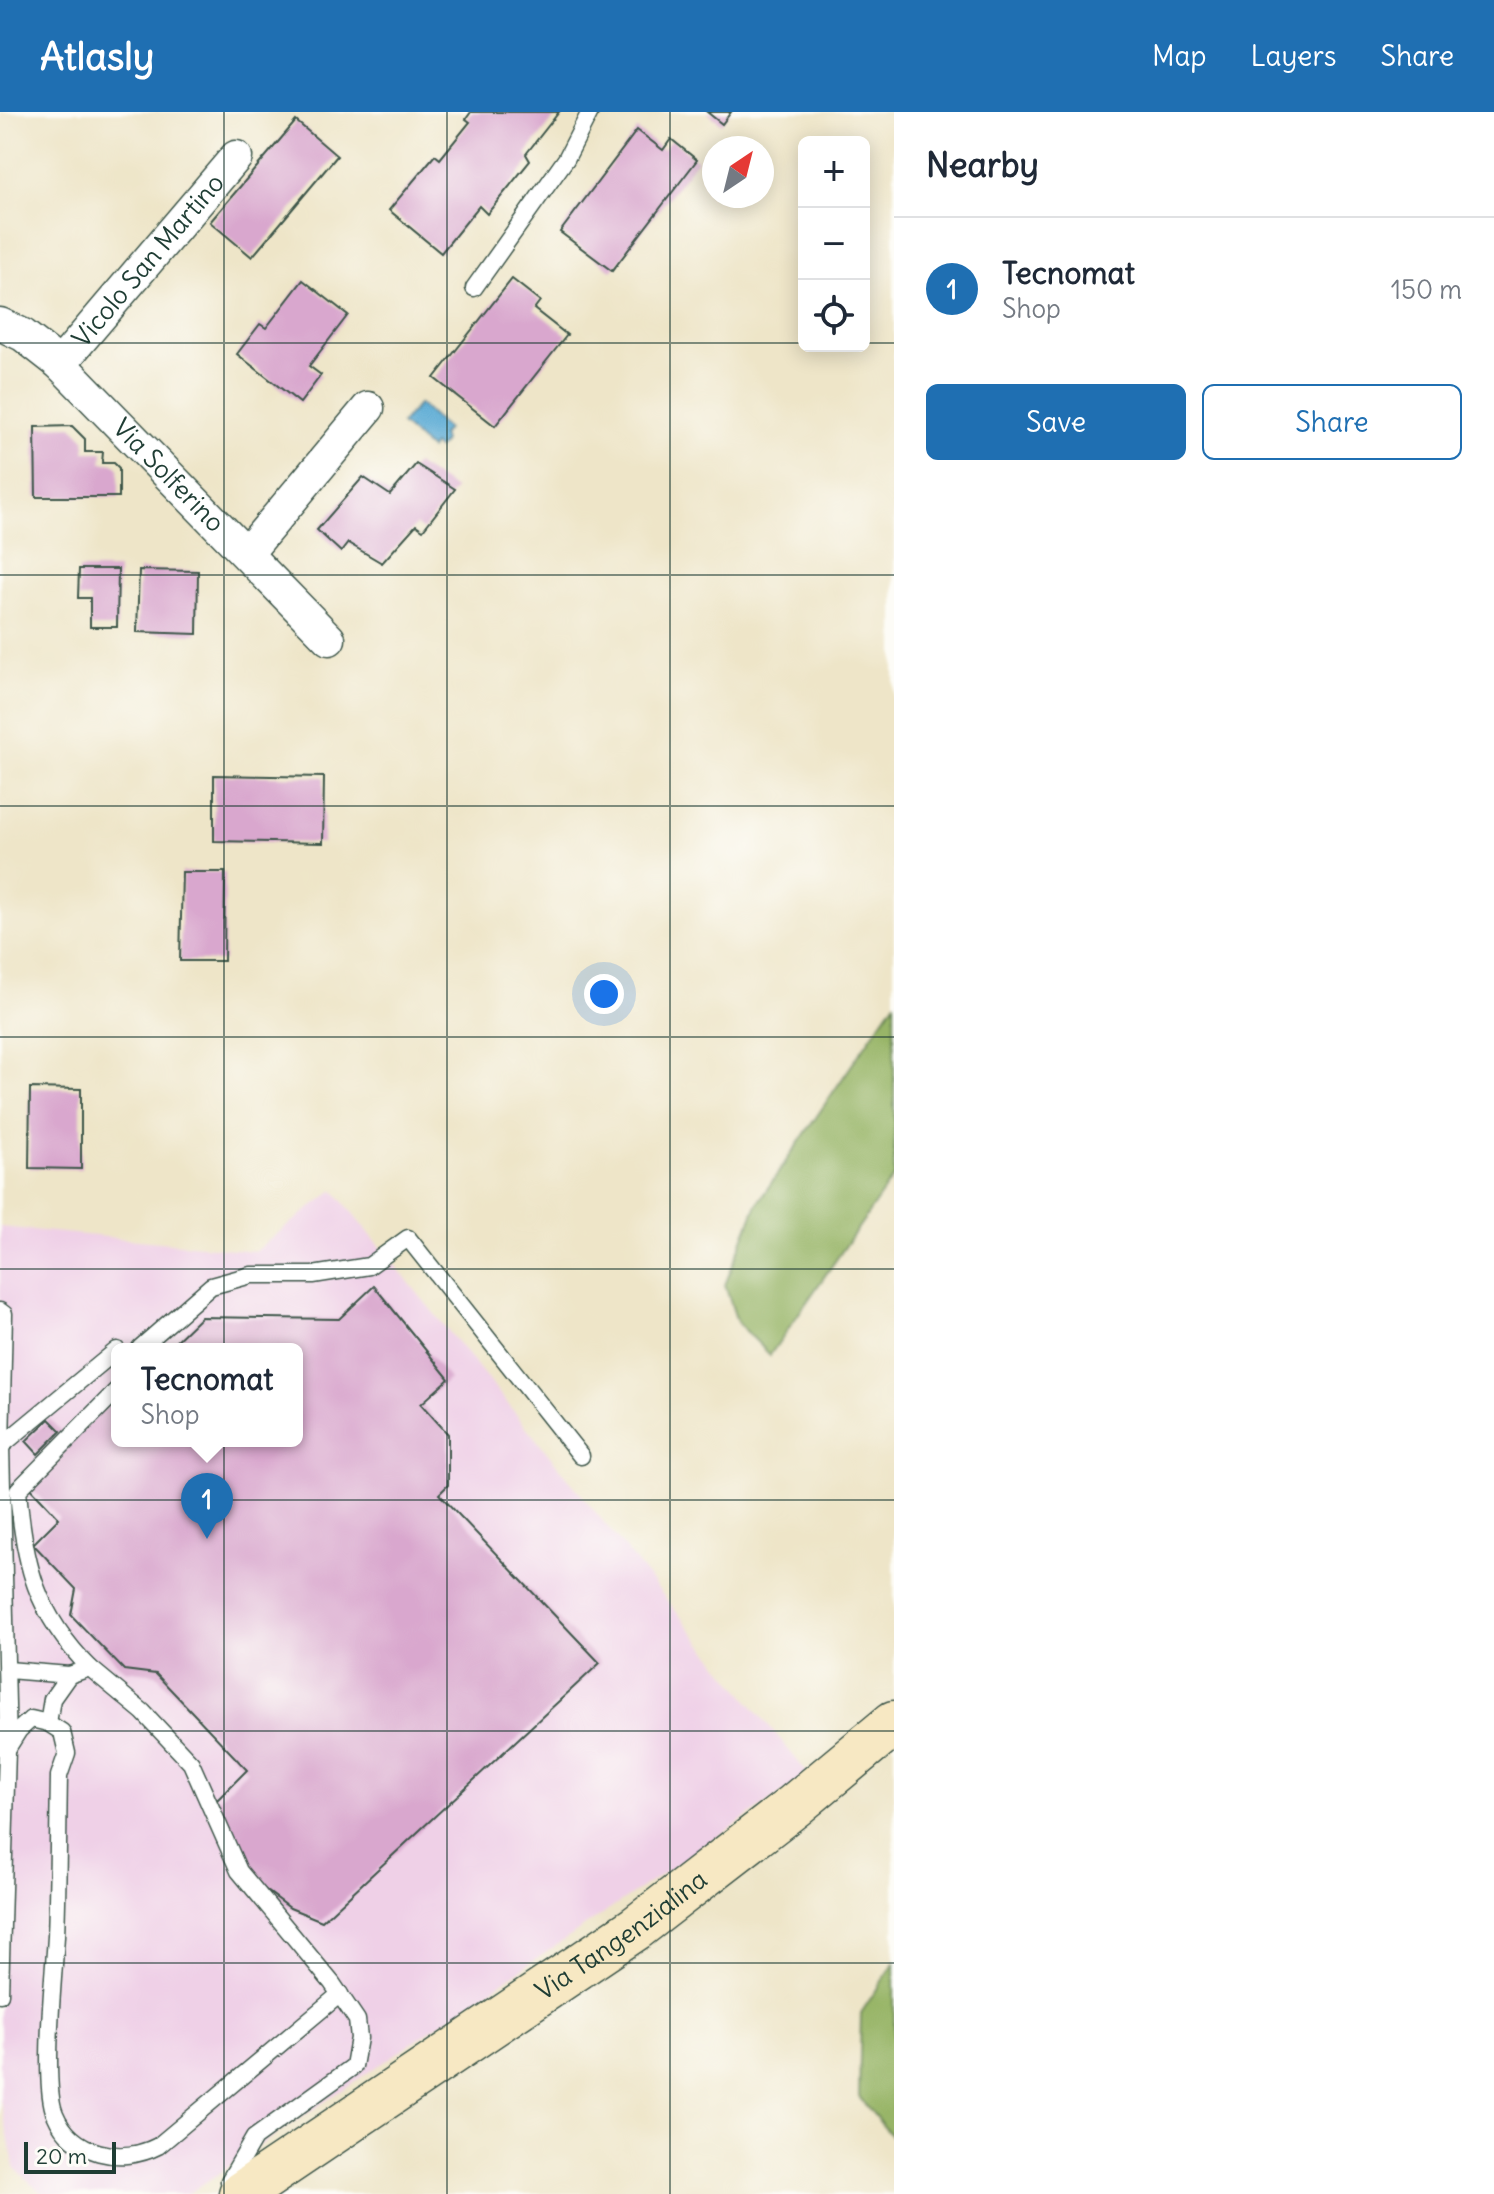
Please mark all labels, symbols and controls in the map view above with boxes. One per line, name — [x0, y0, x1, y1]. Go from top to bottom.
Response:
text: Atlasly — [40, 33, 154, 80]
text: Map — [1152, 38, 1207, 74]
text: Layers — [1251, 38, 1337, 74]
text: Share — [1381, 38, 1454, 74]
north arrow — [702, 136, 774, 208]
map controls — [798, 136, 870, 352]
button: + — [798, 136, 870, 208]
text: Nearby — [926, 143, 1039, 186]
street label: Vicolo San Martino — [65, 166, 231, 354]
button: − — [798, 208, 870, 280]
text: Tecnomat — [1002, 254, 1135, 292]
text: 1 — [947, 273, 957, 306]
text: 150 m — [1391, 273, 1462, 306]
button: locate — [798, 280, 870, 352]
text: Shop — [1002, 292, 1061, 325]
button: Save — [926, 384, 1186, 460]
button: Share — [1202, 384, 1462, 460]
street label: Via Solferino — [106, 411, 232, 539]
your location — [584, 974, 624, 1014]
popup — [111, 1343, 303, 1447]
text: Tecnomat — [141, 1360, 273, 1398]
text: Shop — [141, 1398, 199, 1431]
pin: 1 — [181, 1473, 233, 1539]
street label: Via Tangenzialina — [529, 1862, 713, 2007]
scale bar — [24, 2138, 116, 2174]
text: 20 m — [36, 2142, 87, 2170]

